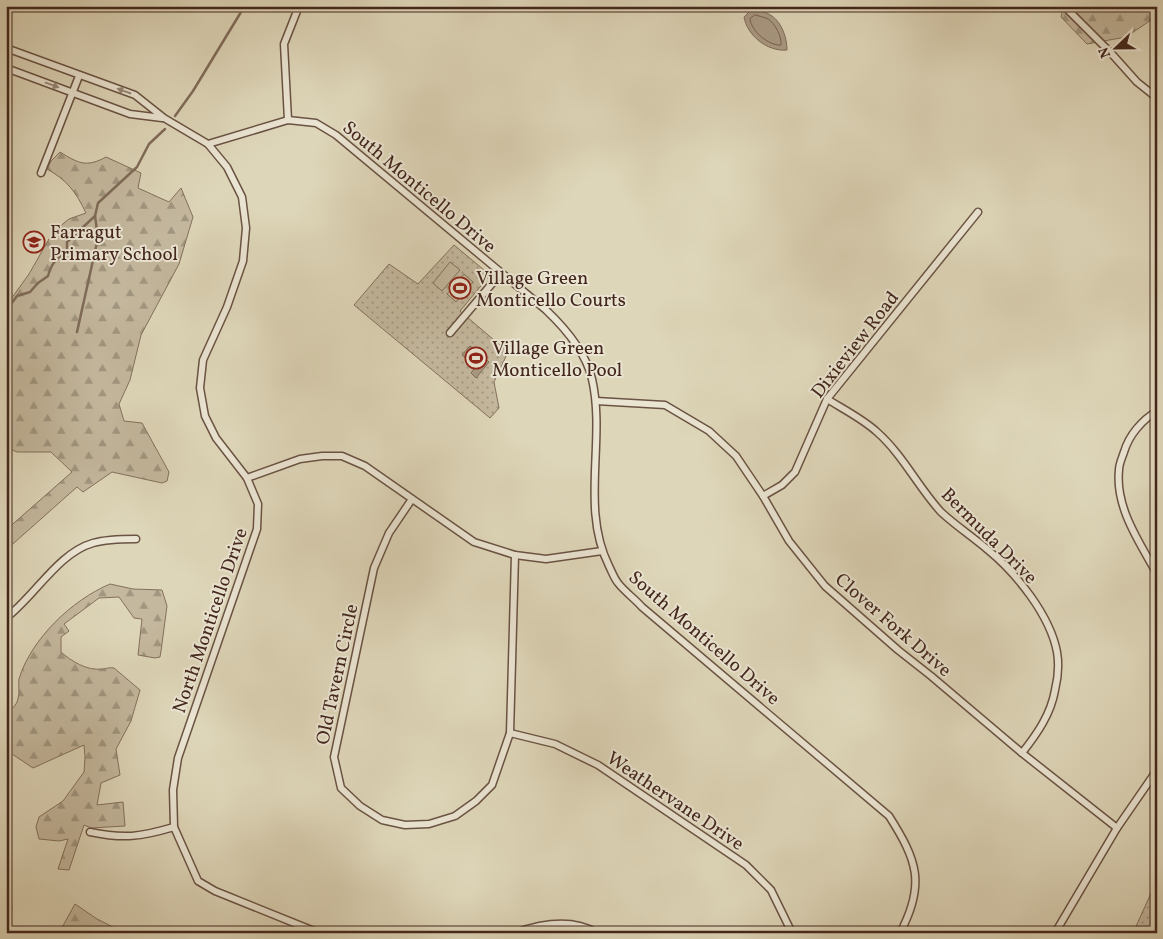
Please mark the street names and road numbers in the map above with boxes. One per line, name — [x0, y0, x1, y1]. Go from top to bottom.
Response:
street label: South Monticello Drive — [336, 115, 501, 260]
street label: Dixieview Road — [805, 286, 906, 404]
street label: Bermuda Drive — [935, 482, 1043, 590]
street label: North Monticello Drive — [167, 525, 255, 717]
street label: South Monticello Drive — [622, 565, 785, 712]
street label: Clover Fork Drive — [829, 567, 957, 684]
street label: Old Tavern Circle — [310, 602, 366, 747]
street label: Weathervane Drive — [601, 746, 749, 857]

